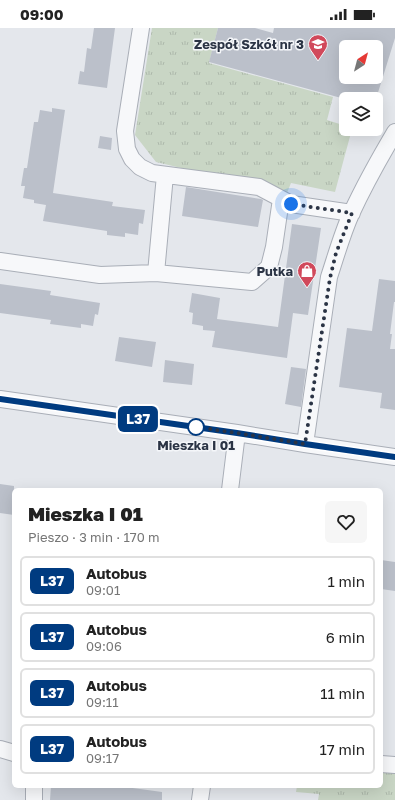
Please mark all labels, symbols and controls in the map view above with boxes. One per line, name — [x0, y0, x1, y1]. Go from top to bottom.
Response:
text: 09:00 — [20, 5, 64, 23]
school or university icon: Zespół Szkół nr 3 — [307, 33, 329, 61]
place label: Zespół Szkół nr 3 — [194, 36, 304, 52]
north arrow — [339, 40, 383, 84]
map controls — [339, 40, 383, 136]
button: layers — [339, 92, 383, 136]
your location — [281, 194, 301, 214]
shop icon: Putka — [296, 260, 318, 288]
place label: Putka — [256, 263, 293, 279]
line badge: L37 — [115, 406, 161, 432]
text: L37 — [126, 410, 150, 427]
marker: Mieszka I 01 — [187, 418, 205, 436]
place label: Mieszka I 01 — [157, 437, 235, 453]
button: heart — [325, 501, 367, 543]
text: Mieszka I 01 — [28, 502, 143, 525]
text: Pieszo · 3 min · 170 m — [28, 529, 160, 545]
text: Autobus — [86, 564, 147, 582]
text: L37 — [40, 572, 64, 589]
text: 1 min — [327, 572, 365, 590]
text: 09:01 — [86, 582, 120, 598]
text: Autobus — [86, 620, 147, 638]
text: L37 — [40, 628, 64, 645]
text: 6 min — [326, 628, 365, 646]
text: 09:06 — [86, 638, 122, 654]
text: Autobus — [86, 676, 147, 694]
text: L37 — [40, 684, 64, 701]
text: 11 min — [320, 684, 365, 702]
text: 09:11 — [86, 694, 118, 710]
text: Autobus — [86, 732, 147, 750]
text: L37 — [40, 740, 64, 757]
text: 17 min — [320, 740, 365, 758]
text: 09:17 — [86, 750, 119, 766]

